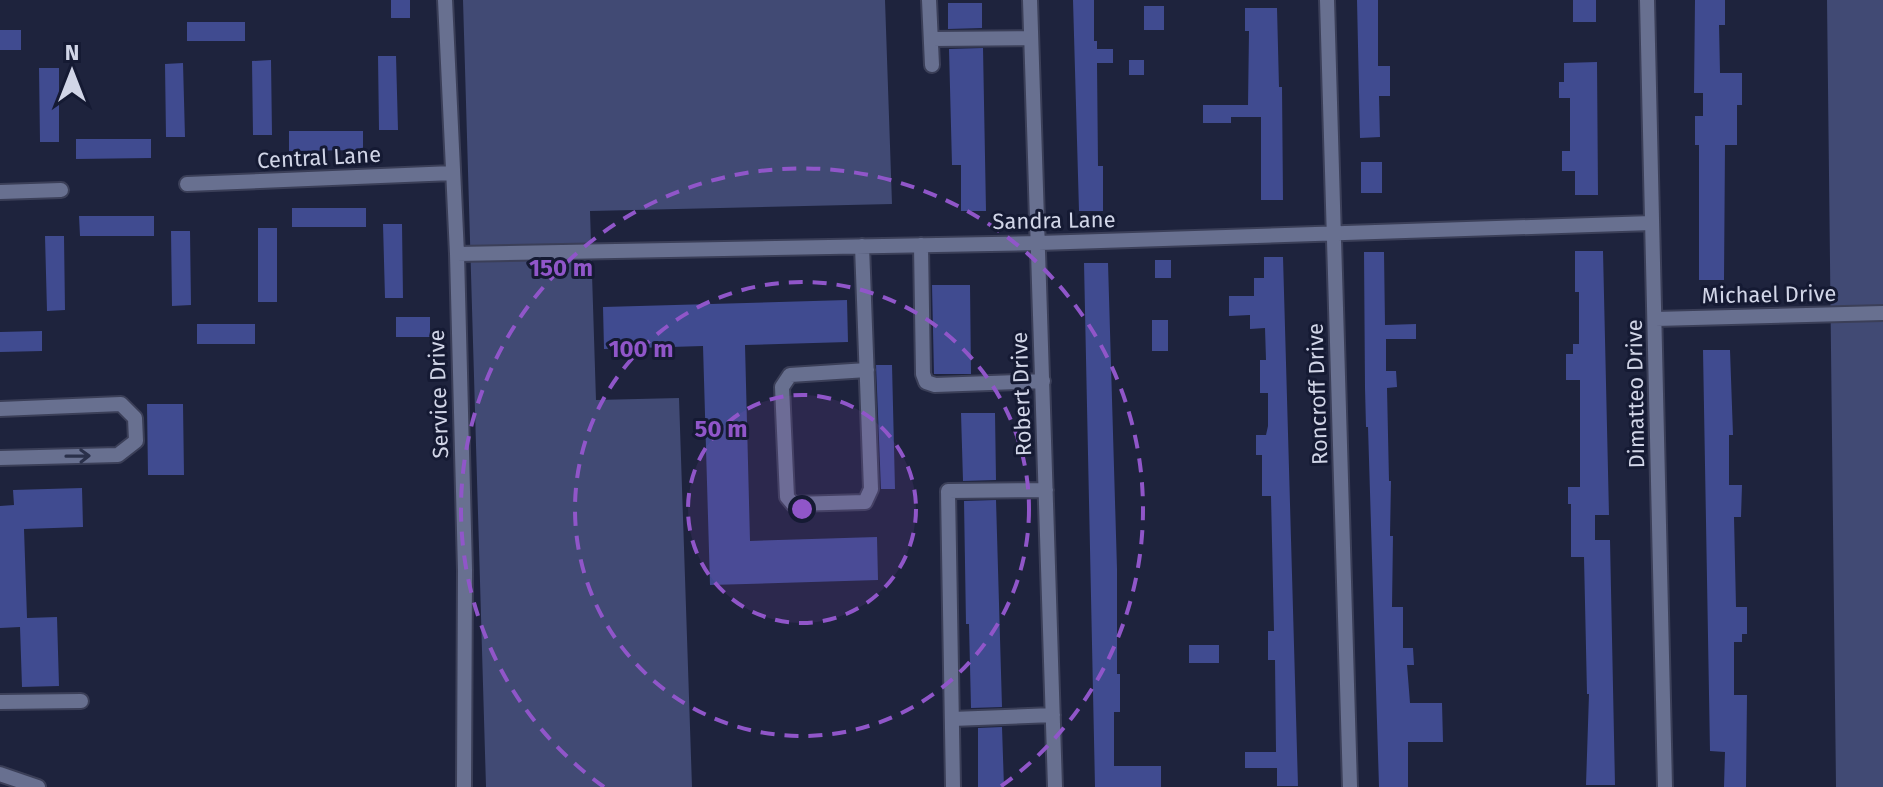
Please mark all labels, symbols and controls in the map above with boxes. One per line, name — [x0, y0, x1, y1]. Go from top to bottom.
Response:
north arrow — [32, 32, 112, 112]
text: N — [65, 39, 79, 66]
street label: Central Lane — [256, 141, 382, 174]
street label: Sandra Lane — [992, 206, 1116, 235]
text: 150 m — [529, 254, 593, 282]
street label: Michael Drive — [1702, 280, 1837, 309]
street label: Dimatteo Drive — [1621, 319, 1650, 469]
street label: Roncroff Drive — [1302, 323, 1333, 465]
street label: Service Drive — [423, 329, 454, 459]
street label: Robert Drive — [1006, 331, 1037, 457]
text: 100 m — [608, 335, 674, 363]
text: 50 m — [695, 415, 747, 443]
one-way arrow — [64, 448, 91, 463]
centre of rings — [788, 495, 816, 523]

